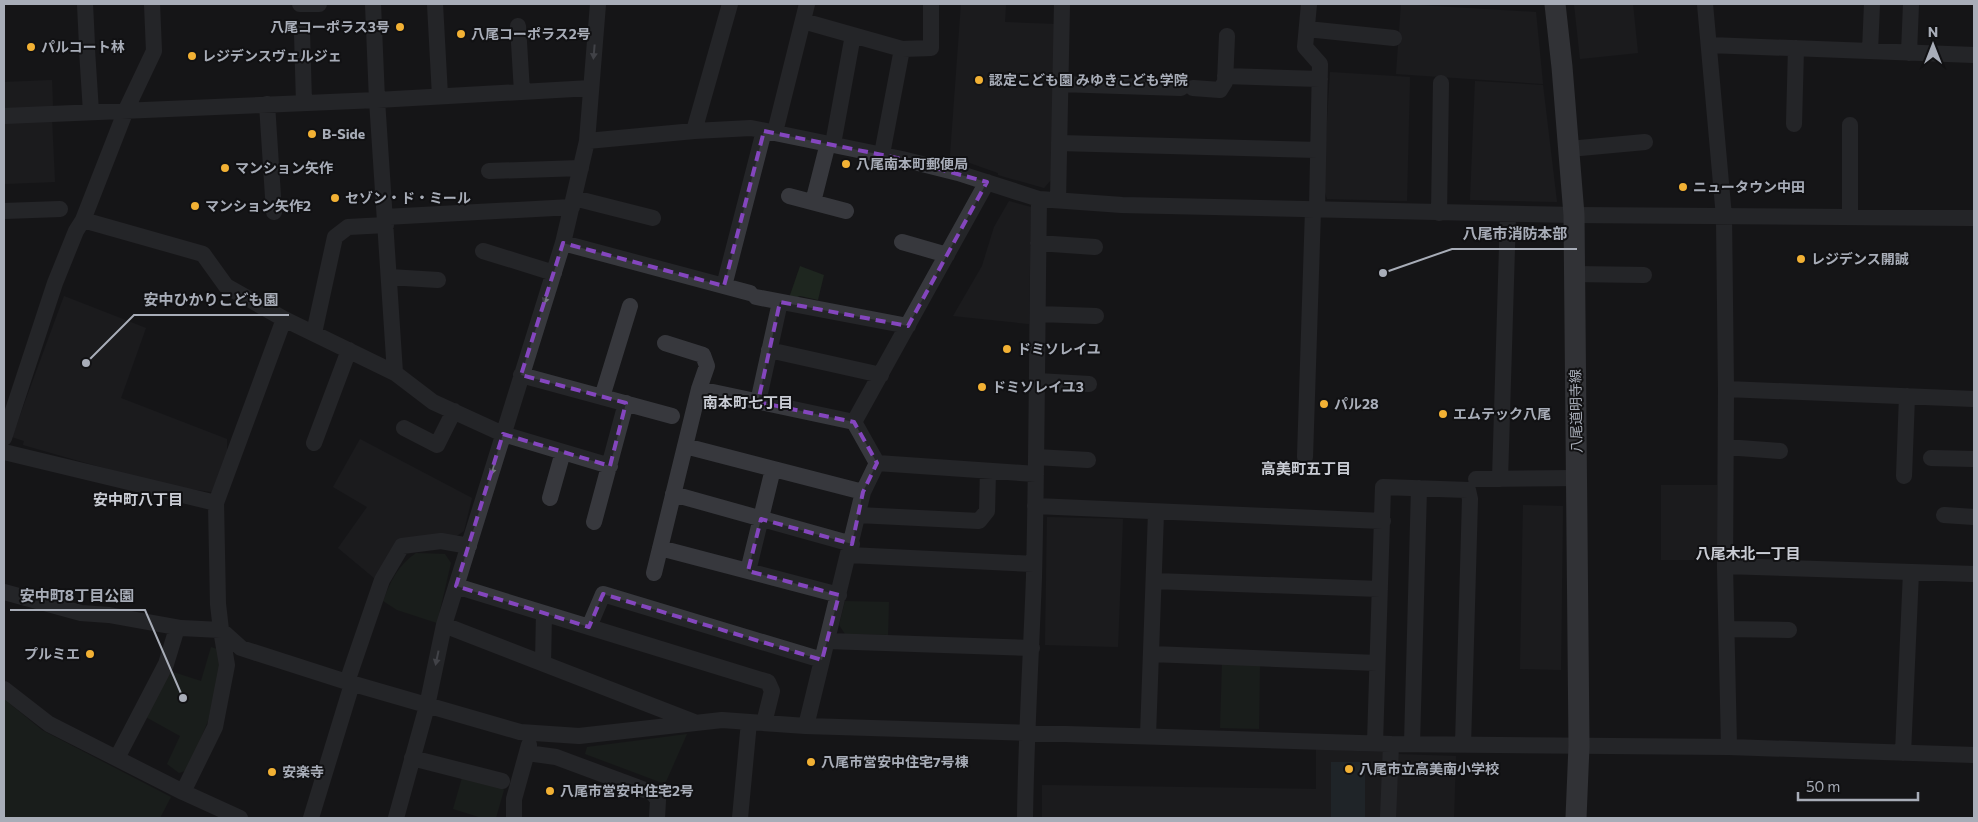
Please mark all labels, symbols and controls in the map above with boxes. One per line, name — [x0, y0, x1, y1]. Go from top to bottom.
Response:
place label: 八尾コーポラス3号 — [270, 18, 390, 35]
north arrow — [1908, 20, 1958, 70]
marker: 八尾コーポラス3号 — [394, 21, 406, 33]
text: N — [1928, 23, 1938, 40]
place label: 八尾コーポラス2号 — [471, 25, 591, 42]
marker: 八尾コーポラス2号 — [455, 28, 467, 40]
place label: パルコート林 — [41, 38, 125, 55]
marker: パルコート林 — [25, 41, 37, 53]
one-way arrow — [590, 45, 598, 61]
place label: レジデンスヴェルジェ — [202, 47, 342, 64]
marker: レジデンスヴェルジェ — [186, 50, 198, 62]
place label: 認定こども園 みゆきこども学院 — [989, 71, 1188, 88]
marker: 認定こども園 みゆきこども学院 — [973, 74, 985, 86]
place label: B-Side — [322, 125, 365, 142]
marker: B-Side — [306, 128, 318, 140]
place label: 八尾南本町郵便局 — [856, 155, 968, 172]
marker: 八尾南本町郵便局 — [840, 158, 852, 170]
place label: マンション矢作 — [235, 159, 333, 176]
marker: マンション矢作 — [219, 162, 231, 174]
place label: ニュータウン中田 — [1693, 178, 1805, 195]
marker: ニュータウン中田 — [1677, 181, 1689, 193]
place label: セゾン・ド・ミール — [345, 189, 471, 206]
marker: セゾン・ド・ミール — [329, 192, 341, 204]
place label: マンション矢作2 — [205, 197, 311, 214]
marker: マンション矢作2 — [189, 200, 201, 212]
callout: 八尾市消防本部 — [1452, 219, 1577, 249]
text: 八尾市消防本部 — [1462, 224, 1568, 242]
place label: レジデンス開誠 — [1811, 250, 1909, 267]
marker: レジデンス開誠 — [1795, 253, 1807, 265]
callout: 安中ひかりこども園 — [134, 285, 289, 315]
one-way arrow — [542, 289, 549, 304]
text: 安中ひかりこども園 — [143, 290, 279, 308]
place label: ドミソレイユ — [1017, 340, 1101, 357]
marker: ドミソレイユ — [1001, 343, 1013, 355]
street label: 八尾道明寺線 — [1566, 369, 1585, 453]
place label: ドミソレイユ3 — [992, 378, 1084, 395]
marker: ドミソレイユ3 — [976, 381, 988, 393]
district label: 南本町七丁目 — [703, 393, 793, 411]
place label: パル28 — [1334, 395, 1379, 412]
marker: パル28 — [1318, 398, 1330, 410]
place label: エムテック八尾 — [1453, 405, 1551, 422]
marker: エムテック八尾 — [1437, 408, 1449, 420]
district label: 高美町五丁目 — [1261, 459, 1351, 477]
one-way arrow — [488, 461, 496, 476]
district label: 安中町八丁目 — [93, 490, 183, 508]
district label: 八尾木北一丁目 — [1695, 544, 1801, 562]
callout: 安中町8丁目公園 — [10, 580, 145, 610]
text: 安中町8丁目公園 — [20, 586, 134, 604]
place label: プルミエ — [24, 645, 80, 662]
marker: プルミエ — [84, 648, 96, 660]
one-way arrow — [433, 650, 441, 665]
place label: 八尾市営安中住宅7号棟 — [821, 753, 969, 770]
marker: 八尾市営安中住宅7号棟 — [805, 756, 817, 768]
place label: 八尾市立高美南小学校 — [1359, 760, 1499, 777]
place label: 安楽寺 — [282, 763, 324, 780]
marker: 八尾市立高美南小学校 — [1343, 763, 1355, 775]
marker: 安楽寺 — [266, 766, 278, 778]
scale bar — [1798, 770, 1918, 802]
text: 50 m — [1806, 777, 1840, 795]
place label: 八尾市営安中住宅2号 — [560, 782, 694, 799]
marker: 八尾市営安中住宅2号 — [544, 785, 556, 797]

